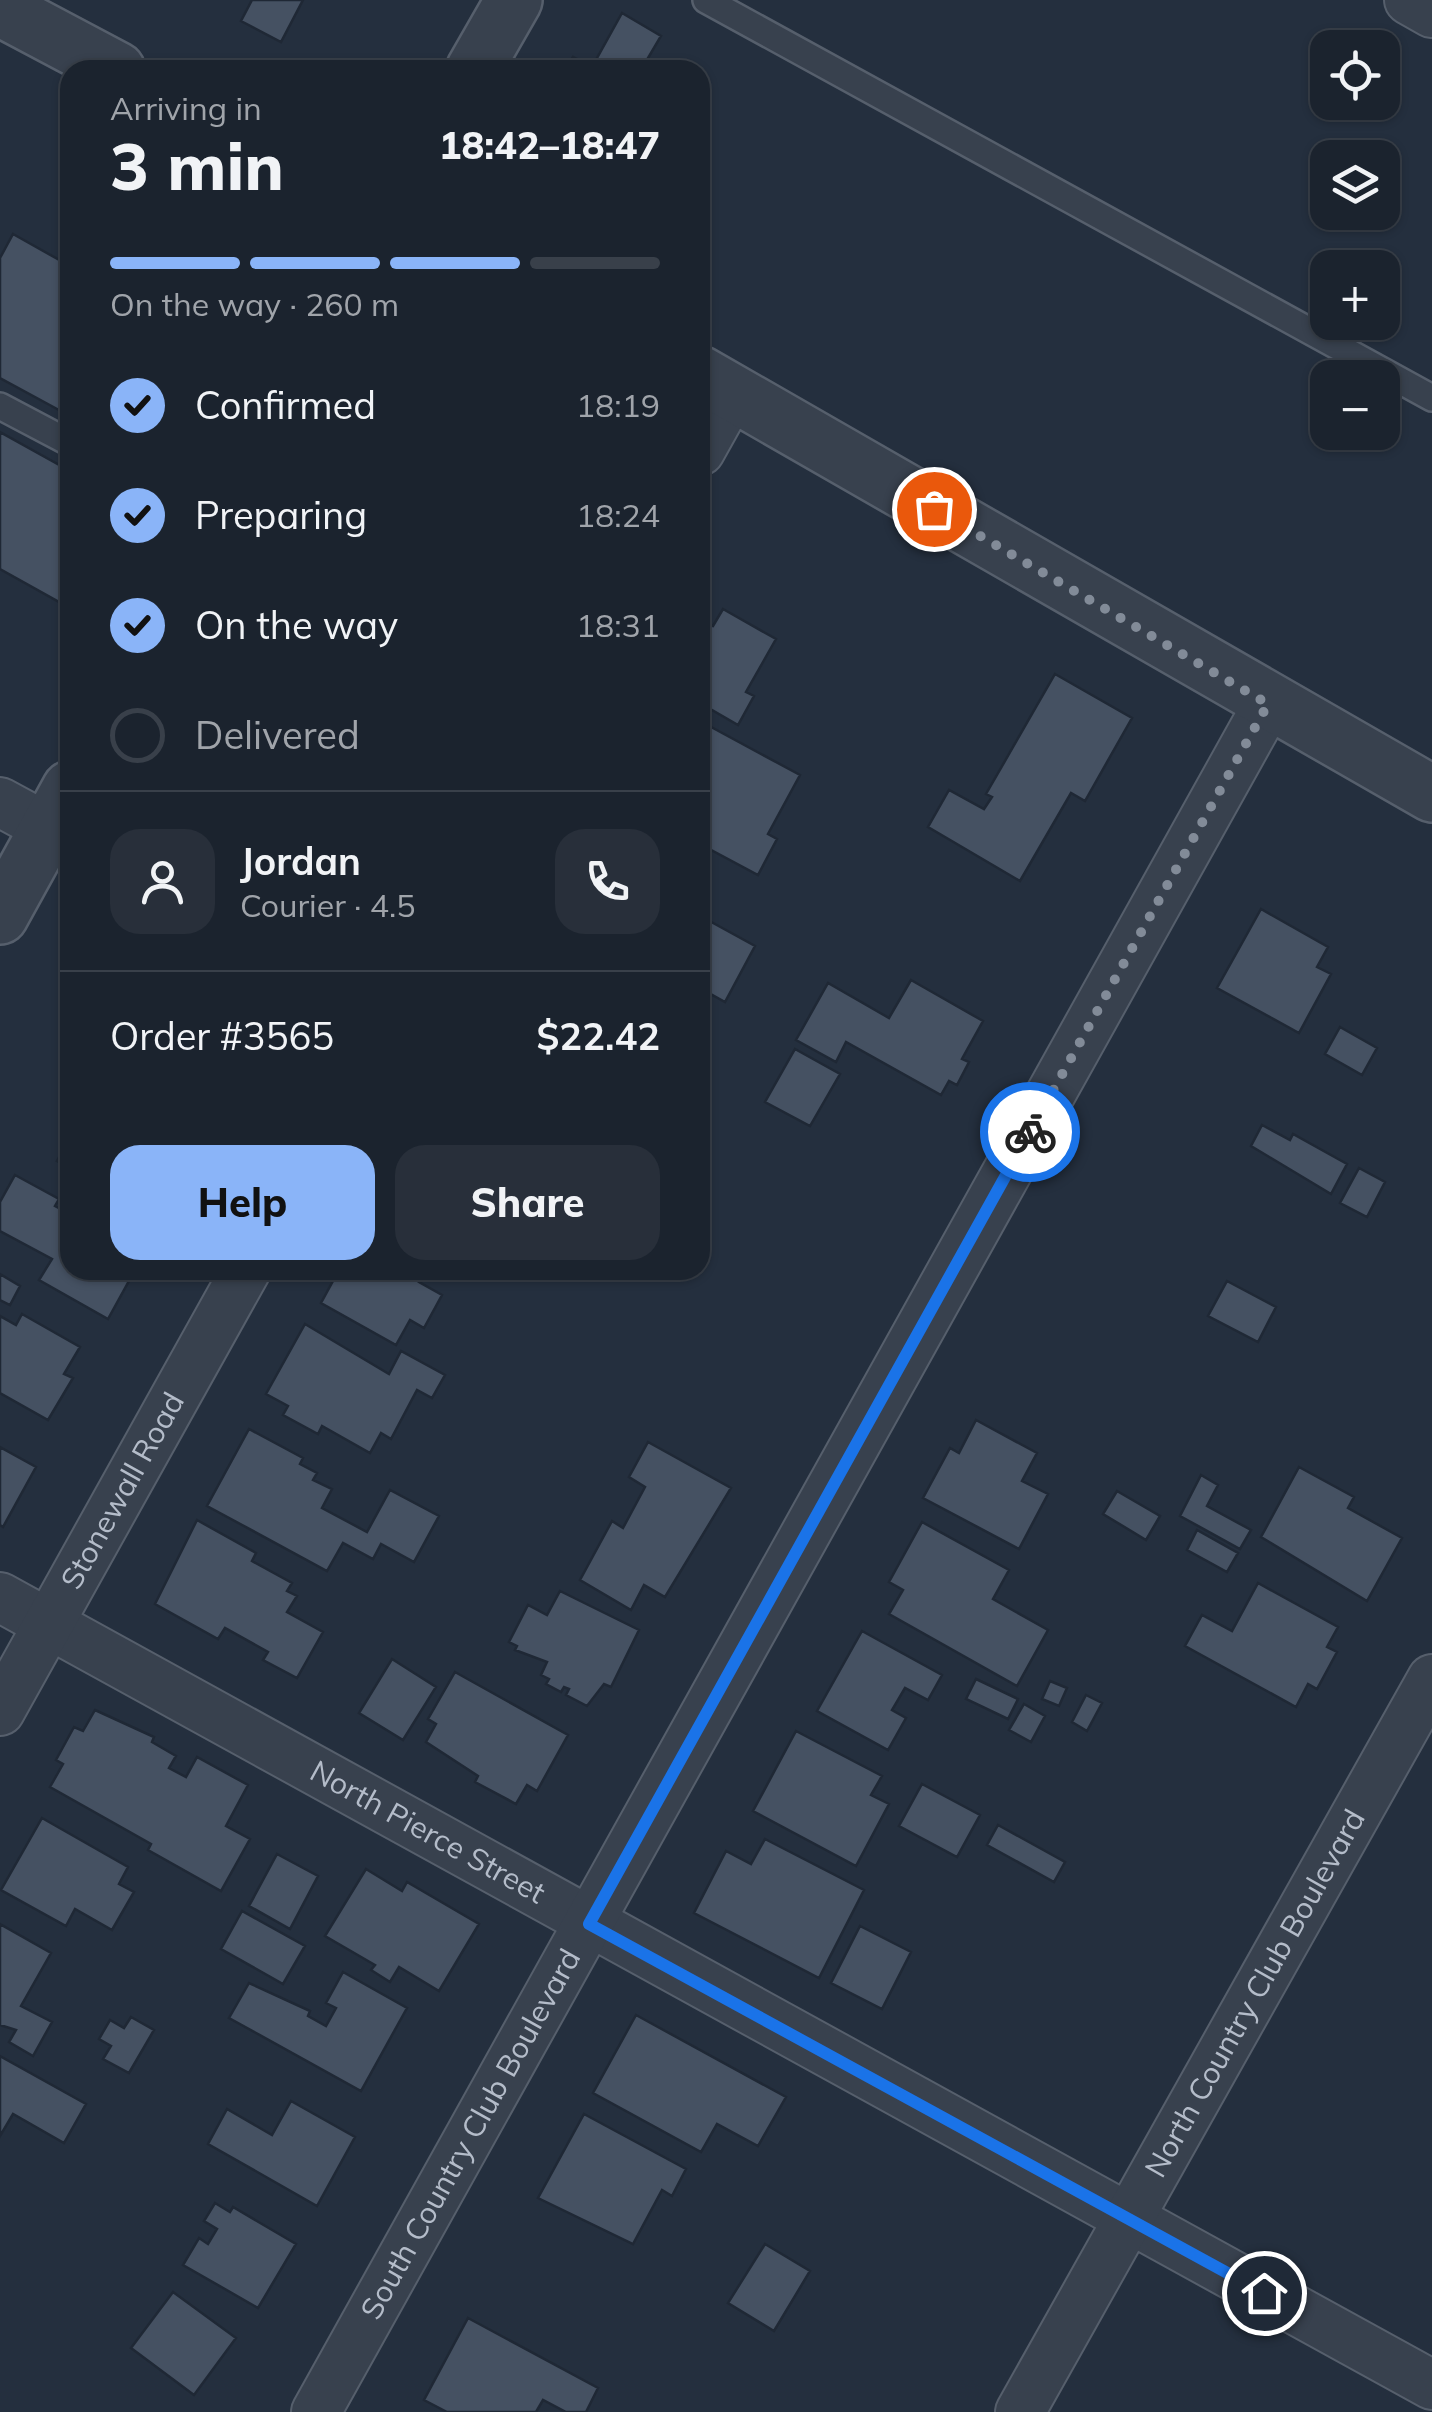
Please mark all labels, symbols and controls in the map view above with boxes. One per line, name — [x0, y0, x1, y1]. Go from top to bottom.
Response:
map controls — [1310, 30, 1400, 450]
button: locate — [1310, 30, 1400, 120]
text: Arriving in — [110, 88, 262, 128]
text: 18:42–18:47 — [439, 121, 660, 169]
text: 3 min — [110, 125, 284, 206]
button: layers — [1310, 140, 1400, 230]
button: + — [1310, 250, 1400, 340]
text: On the way · 260 m — [110, 284, 399, 324]
button: − — [1310, 360, 1400, 450]
icon: check — [110, 378, 165, 433]
text: Confirmed — [195, 381, 376, 429]
text: 18:19 — [576, 385, 660, 425]
pin — [892, 467, 977, 552]
icon: bag — [907, 482, 962, 537]
icon: check — [110, 488, 165, 543]
text: Preparing — [195, 491, 367, 539]
text: 18:24 — [576, 495, 660, 535]
icon: check — [110, 598, 165, 653]
text: On the way — [195, 601, 398, 649]
text: 18:31 — [576, 605, 660, 645]
text: Delivered — [195, 711, 360, 759]
button: person — [110, 829, 215, 934]
button: phone — [555, 829, 660, 934]
text: Jordan — [240, 837, 361, 885]
text: Courier · 4.5 — [240, 885, 416, 925]
text: Order #3565 — [110, 1012, 334, 1060]
text: $22.42 — [537, 1012, 660, 1060]
courier — [980, 1082, 1080, 1182]
icon: bike — [1003, 1105, 1058, 1160]
button: Help — [110, 1145, 375, 1260]
button: Share — [395, 1145, 660, 1260]
street label: Stonewall Road — [52, 1385, 192, 1595]
street label: North Pierce Street — [304, 1751, 552, 1911]
street label: North Country Club Boulevard — [1136, 1802, 1373, 2184]
street label: South Country Club Boulevard — [352, 1942, 588, 2326]
pin — [1222, 2251, 1307, 2336]
icon: home — [1237, 2266, 1292, 2321]

